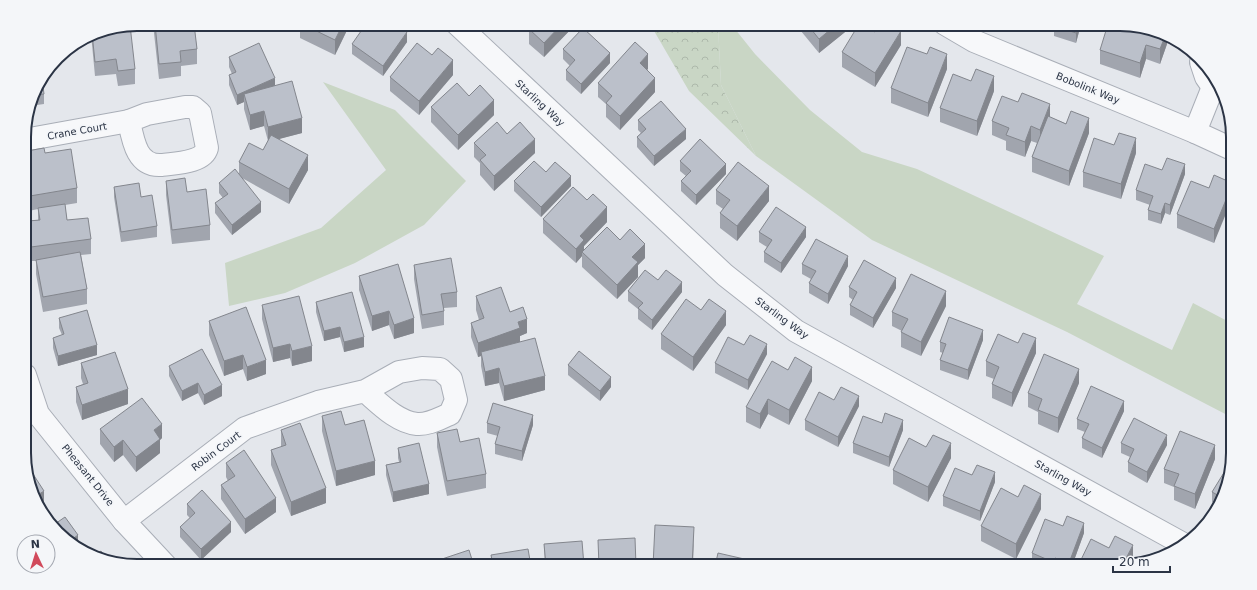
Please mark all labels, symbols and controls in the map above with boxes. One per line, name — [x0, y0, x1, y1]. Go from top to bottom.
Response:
street label: Bobolink Way — [1055, 70, 1121, 106]
street label: Starling Way — [513, 77, 567, 129]
street label: Crane Court — [46, 120, 108, 142]
street label: Starling Way — [753, 295, 811, 341]
street label: Robin Court — [189, 429, 243, 473]
street label: Pheasant Drive — [60, 442, 116, 508]
street label: Starling Way — [1033, 458, 1093, 498]
north arrow — [16, 534, 56, 574]
text: N — [30, 538, 40, 551]
scale bar — [1113, 548, 1170, 574]
text: 20 m — [1119, 555, 1150, 569]

